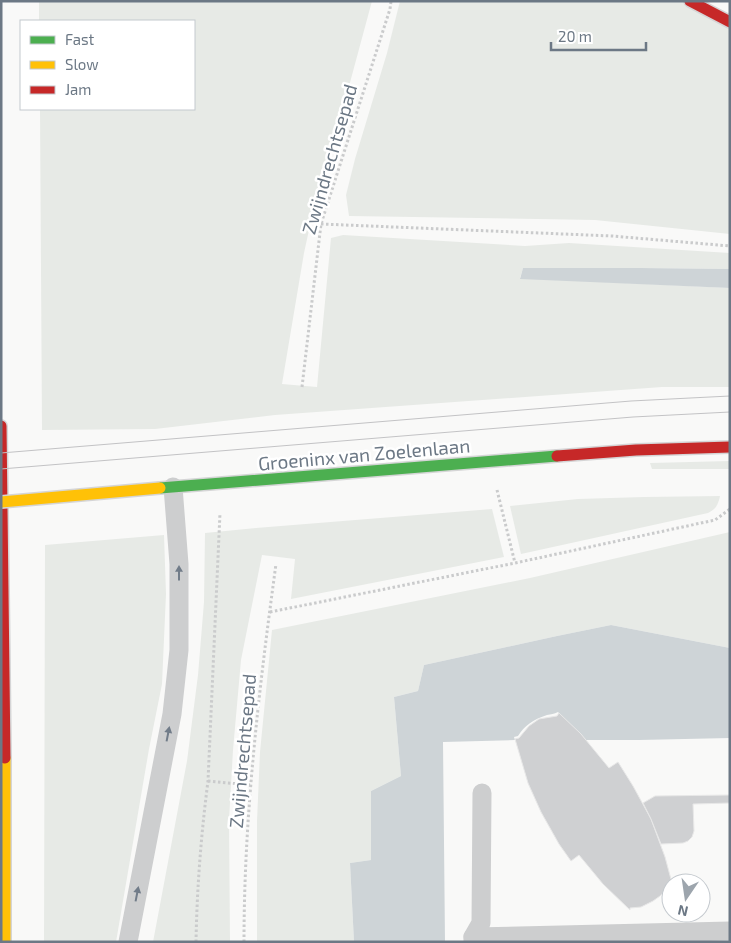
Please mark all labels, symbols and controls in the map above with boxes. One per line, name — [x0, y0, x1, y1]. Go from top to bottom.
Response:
legend — [20, 20, 195, 110]
scale bar — [551, 20, 646, 52]
text: 20 m — [558, 27, 592, 45]
text: Fast — [65, 30, 95, 48]
text: Slow — [65, 55, 99, 73]
text: Jam — [65, 80, 91, 98]
street label: Zwijndrechtsepad — [297, 81, 361, 237]
street label: Groeninx van Zoelenlaan — [257, 433, 471, 475]
one-way arrow — [175, 564, 183, 580]
street label: Zwijndrechtsepad — [224, 673, 260, 829]
one-way arrow — [164, 726, 172, 742]
north arrow — [661, 873, 711, 923]
one-way arrow — [134, 885, 142, 901]
text: N — [676, 902, 690, 921]

